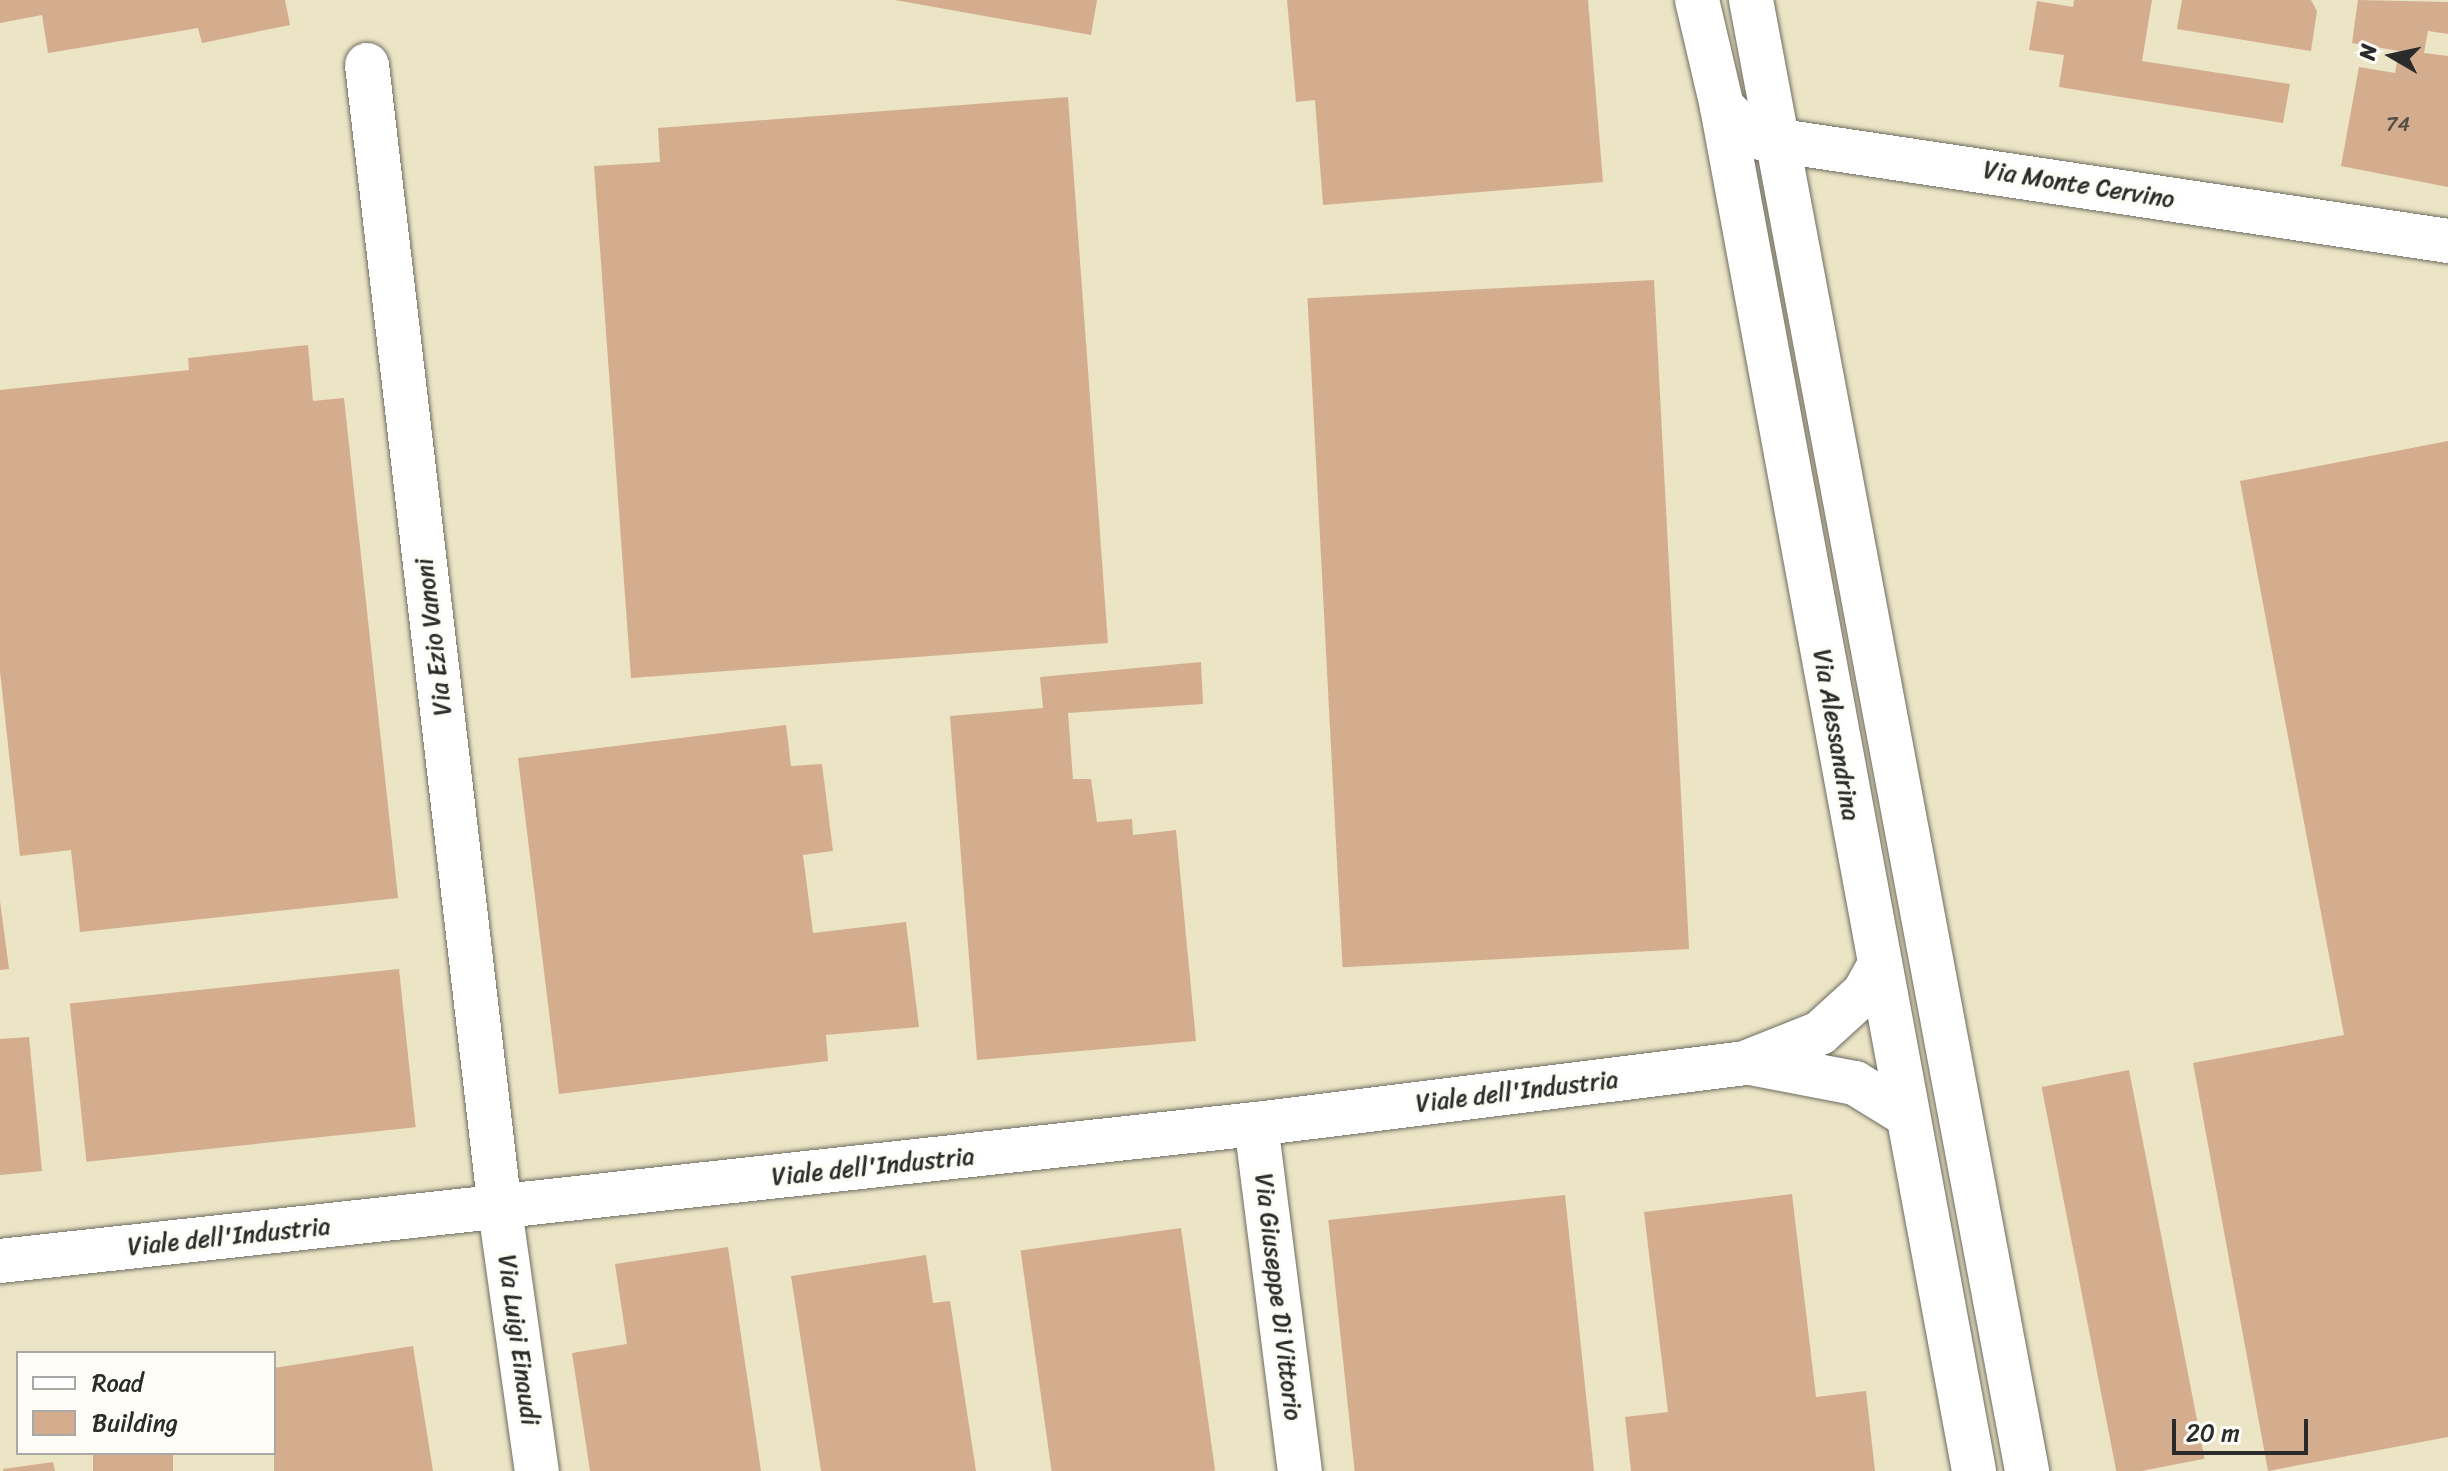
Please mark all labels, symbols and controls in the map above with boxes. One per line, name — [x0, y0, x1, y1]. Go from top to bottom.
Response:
north arrow — [2352, 16, 2432, 96]
text: N — [2347, 42, 2388, 63]
house number: 74 — [2386, 112, 2410, 136]
street label: Via Monte Cervino — [1982, 156, 2176, 214]
street label: Via Ezio Vanoni — [410, 557, 458, 717]
street label: Via Alessandrina — [1807, 647, 1865, 823]
street label: Viale dell'Industria — [1415, 1065, 1619, 1119]
street label: Viale dell'Industria — [771, 1142, 975, 1192]
street label: Via Giuseppe Di Vittorio — [1249, 1172, 1307, 1422]
street label: Viale dell'Industria — [127, 1212, 331, 1262]
street label: Via Luigi Einaudi — [492, 1253, 544, 1427]
legend — [16, 1351, 276, 1455]
text: Road — [92, 1362, 143, 1404]
text: Building — [92, 1402, 178, 1444]
scale bar — [2176, 1403, 2312, 1453]
text: 20 m — [2186, 1412, 2240, 1454]

